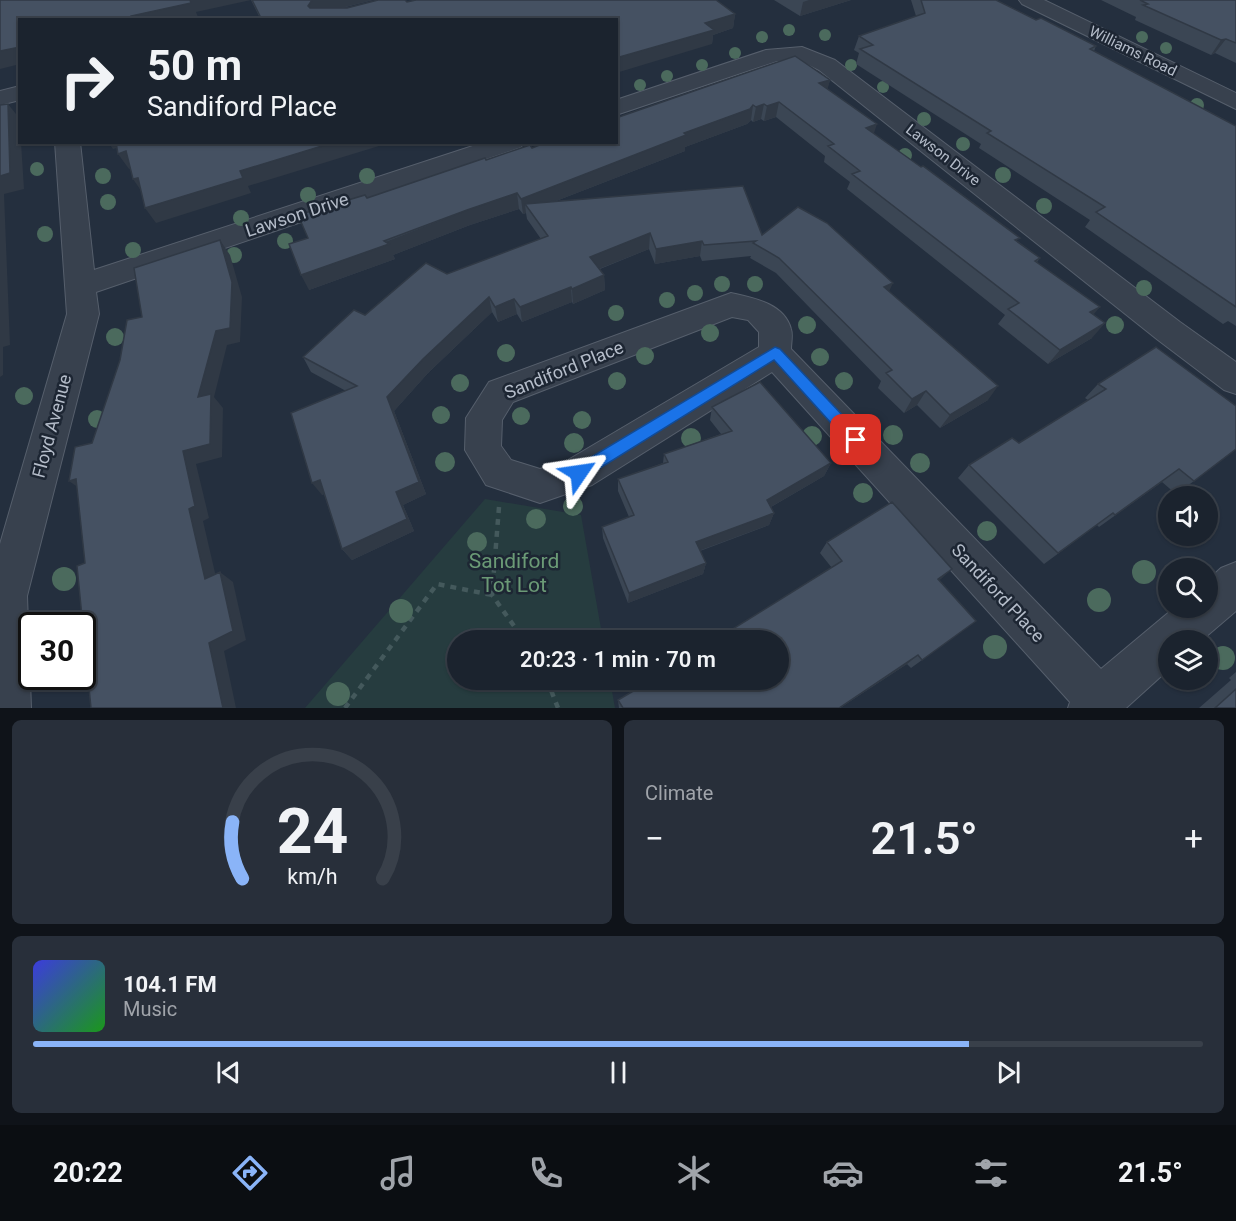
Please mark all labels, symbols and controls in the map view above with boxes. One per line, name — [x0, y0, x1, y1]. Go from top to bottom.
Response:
street label: Williams Road — [1086, 22, 1180, 80]
text: 50 m — [147, 41, 242, 90]
icon: right — [48, 42, 126, 120]
text: Sandiford Place — [147, 91, 337, 123]
street label: Lawson Drive — [902, 120, 984, 190]
street label: Lawson Drive — [243, 188, 351, 241]
street label: Sandiford Place — [501, 336, 626, 403]
street label: Floyd Avenue — [28, 372, 75, 480]
pin — [830, 414, 881, 465]
icon: arrive — [839, 423, 872, 456]
position arrow — [547, 441, 611, 505]
map controls — [1158, 486, 1218, 690]
button: sound — [1158, 486, 1218, 546]
street label: Sandiford Place — [948, 539, 1049, 646]
park label: Sandiford Tot Lot — [469, 549, 559, 597]
button: search — [1158, 558, 1218, 618]
speed limit sign: 30 — [18, 612, 96, 690]
button: layers — [1158, 630, 1218, 690]
text: 20:23 · 1 min · 70 m — [520, 647, 716, 672]
text: Climate — [645, 781, 713, 805]
text: 24 — [276, 795, 348, 868]
text: 21.5° — [870, 812, 978, 865]
text: − — [645, 819, 664, 858]
text: + — [1184, 819, 1203, 858]
text: km/h — [287, 864, 337, 889]
text: 104.1 FM — [123, 972, 217, 997]
text: Music — [123, 997, 177, 1021]
icon: previous — [212, 1056, 245, 1089]
icon: pause — [602, 1056, 635, 1089]
icon: next — [992, 1056, 1025, 1089]
icon: directions — [229, 1152, 271, 1194]
icon: music — [377, 1152, 419, 1194]
icon: phone — [525, 1152, 567, 1194]
icon: climate — [673, 1152, 715, 1194]
icon: car — [822, 1152, 864, 1194]
icon: filters — [970, 1152, 1012, 1194]
text: 20:22 — [53, 1157, 123, 1189]
text: 21.5° — [1118, 1157, 1183, 1189]

